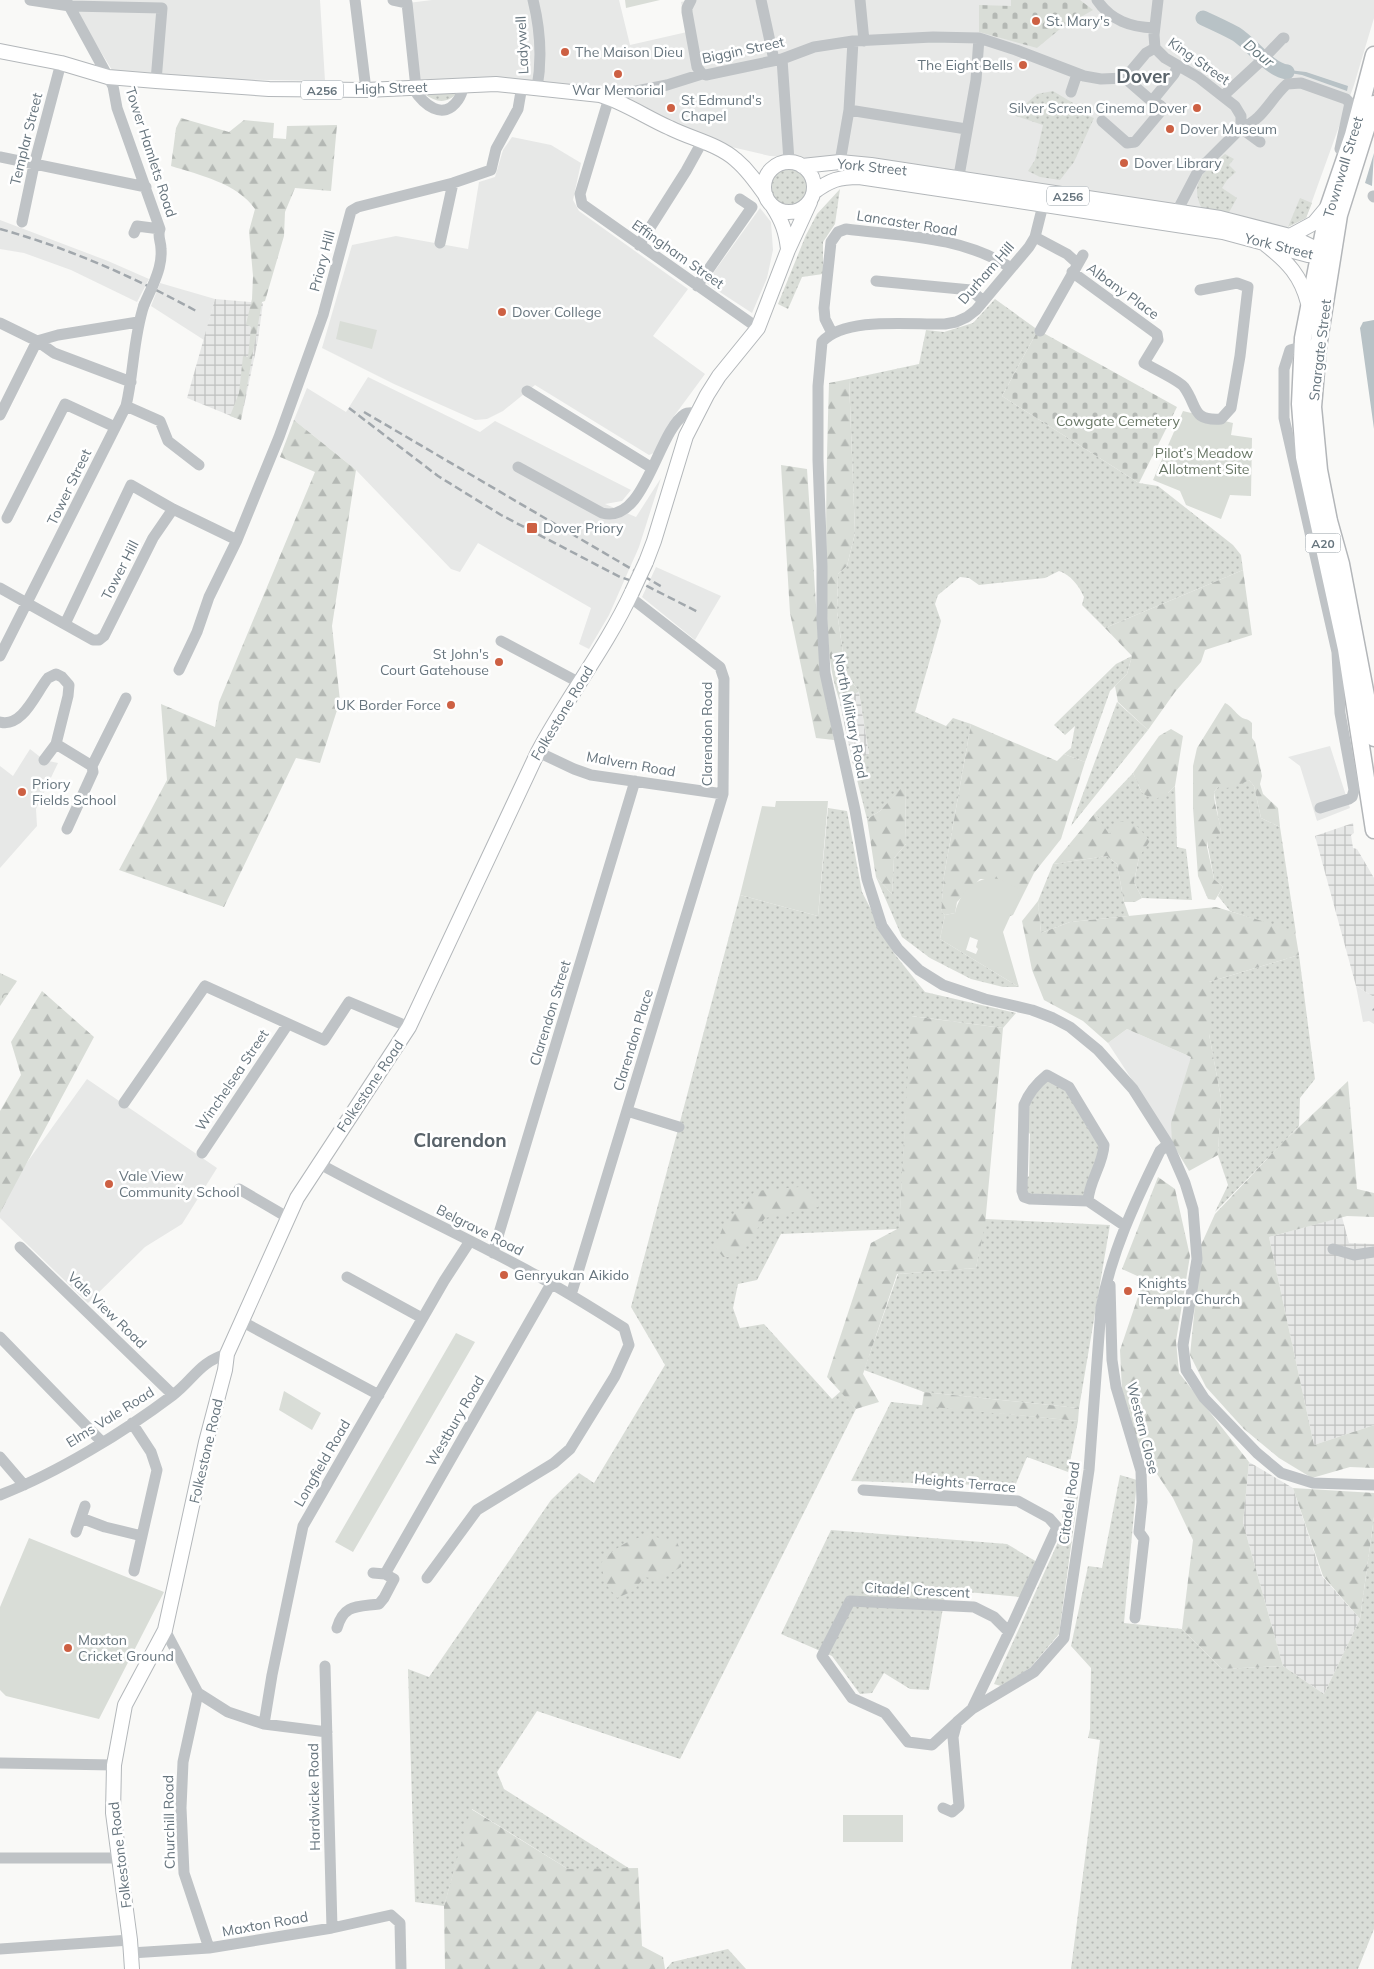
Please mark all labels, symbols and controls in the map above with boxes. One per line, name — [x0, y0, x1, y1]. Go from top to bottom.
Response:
place label: St. Mary's — [1046, 12, 1110, 30]
street label: Ladywell — [511, 15, 533, 75]
marker: St. Mary's — [1030, 15, 1042, 27]
street label: Biggin Street — [700, 32, 786, 67]
street label: King Street — [1165, 33, 1233, 89]
water label: Dour — [1240, 35, 1279, 71]
place label: The Maison Dieu — [575, 43, 683, 61]
marker: The Maison Dieu — [559, 46, 571, 58]
place label: The Eight Bells — [918, 56, 1013, 74]
marker: The Eight Bells — [1017, 59, 1029, 71]
district label: Dover — [1116, 64, 1170, 88]
marker: War Memorial — [612, 68, 624, 80]
street label: High Street — [354, 78, 428, 98]
road number: A256 — [301, 80, 343, 100]
place label: War Memorial — [572, 81, 664, 99]
street label: Tower Hamlets Road — [121, 85, 181, 219]
street label: Templar Street — [6, 91, 46, 187]
place label: St Edmund's Chapel — [681, 91, 762, 125]
place label: Silver Screen Cinema Dover — [1009, 99, 1188, 117]
marker: St Edmund's Chapel — [665, 102, 677, 114]
marker: Silver Screen Cinema Dover — [1191, 102, 1203, 114]
street label: Townwall Street — [1319, 114, 1367, 220]
place label: Dover Museum — [1180, 120, 1277, 138]
marker: Dover Museum — [1164, 123, 1176, 135]
street label: York Street — [835, 154, 908, 180]
place label: Dover Library — [1134, 154, 1222, 172]
marker: Dover Library — [1118, 157, 1130, 169]
road number: A256 — [1047, 187, 1089, 206]
street label: Lancaster Road — [855, 206, 959, 240]
street label: Effingham Street — [628, 215, 728, 293]
street label: Priory Hill — [305, 228, 339, 294]
street label: York Street — [1242, 229, 1315, 263]
street label: Durham Hill — [954, 238, 1018, 308]
street label: Albany Place — [1083, 259, 1163, 323]
street label: Snargate Street — [1305, 298, 1335, 402]
place label: Dover College — [512, 303, 601, 321]
marker: Dover College — [496, 306, 508, 318]
park label: Cowgate Cemetery — [1056, 412, 1181, 430]
park label: Pilot’s Meadow Allotment Site — [1155, 444, 1253, 478]
street label: Tower Street — [43, 446, 95, 528]
place label: Dover Priory — [543, 519, 624, 537]
marker: Dover Priory — [525, 521, 539, 535]
road number: A20 — [1306, 534, 1340, 552]
street label: Tower Hill — [97, 537, 143, 603]
place label: St John's Court Gatehouse — [380, 645, 489, 679]
street label: North Military Road — [830, 652, 872, 780]
marker: St John's Court Gatehouse — [493, 656, 505, 668]
street label: Folkestone Road — [527, 662, 597, 764]
street label: Clarendon Road — [698, 682, 716, 786]
place label: UK Border Force — [336, 696, 441, 714]
marker: UK Border Force — [445, 699, 457, 711]
street label: Malvern Road — [585, 747, 677, 781]
place label: Priory Fields School — [32, 775, 116, 809]
marker: Priory Fields School — [16, 786, 28, 798]
street label: Clarendon Street — [525, 958, 575, 1068]
street label: Clarendon Place — [609, 987, 657, 1093]
street label: Winchelsea Street — [191, 1026, 273, 1134]
street label: Folkestone Road — [333, 1037, 407, 1135]
district label: Clarendon — [413, 1128, 507, 1152]
place label: Vale View Community School — [119, 1167, 240, 1201]
marker: Vale View Community School — [103, 1178, 115, 1190]
street label: Belgrave Road — [434, 1200, 526, 1260]
place label: Genryukan Aikido — [514, 1266, 629, 1284]
street label: Vale View Road — [64, 1268, 150, 1352]
marker: Genryukan Aikido — [498, 1269, 510, 1281]
place label: Knights Templar Church — [1138, 1274, 1240, 1308]
marker: Knights Templar Church — [1122, 1285, 1134, 1297]
street label: Westbury Road — [422, 1373, 488, 1469]
street label: Western Close — [1123, 1380, 1163, 1476]
street label: Elms Vale Road — [63, 1383, 157, 1451]
street label: Folkestone Road — [185, 1397, 227, 1505]
street label: Longfield Road — [290, 1416, 354, 1510]
street label: Citadel Road — [1054, 1460, 1084, 1546]
street label: Heights Terrace — [914, 1470, 1016, 1496]
street label: Citadel Crescent — [864, 1578, 970, 1602]
place label: Maxton Cricket Ground — [78, 1631, 174, 1665]
marker: Maxton Cricket Ground — [62, 1642, 74, 1654]
street label: Hardwicke Road — [304, 1743, 324, 1851]
street label: Churchill Road — [159, 1775, 179, 1869]
street label: Folkestone Road — [105, 1801, 135, 1909]
street label: Maxton Road — [221, 1908, 309, 1940]

